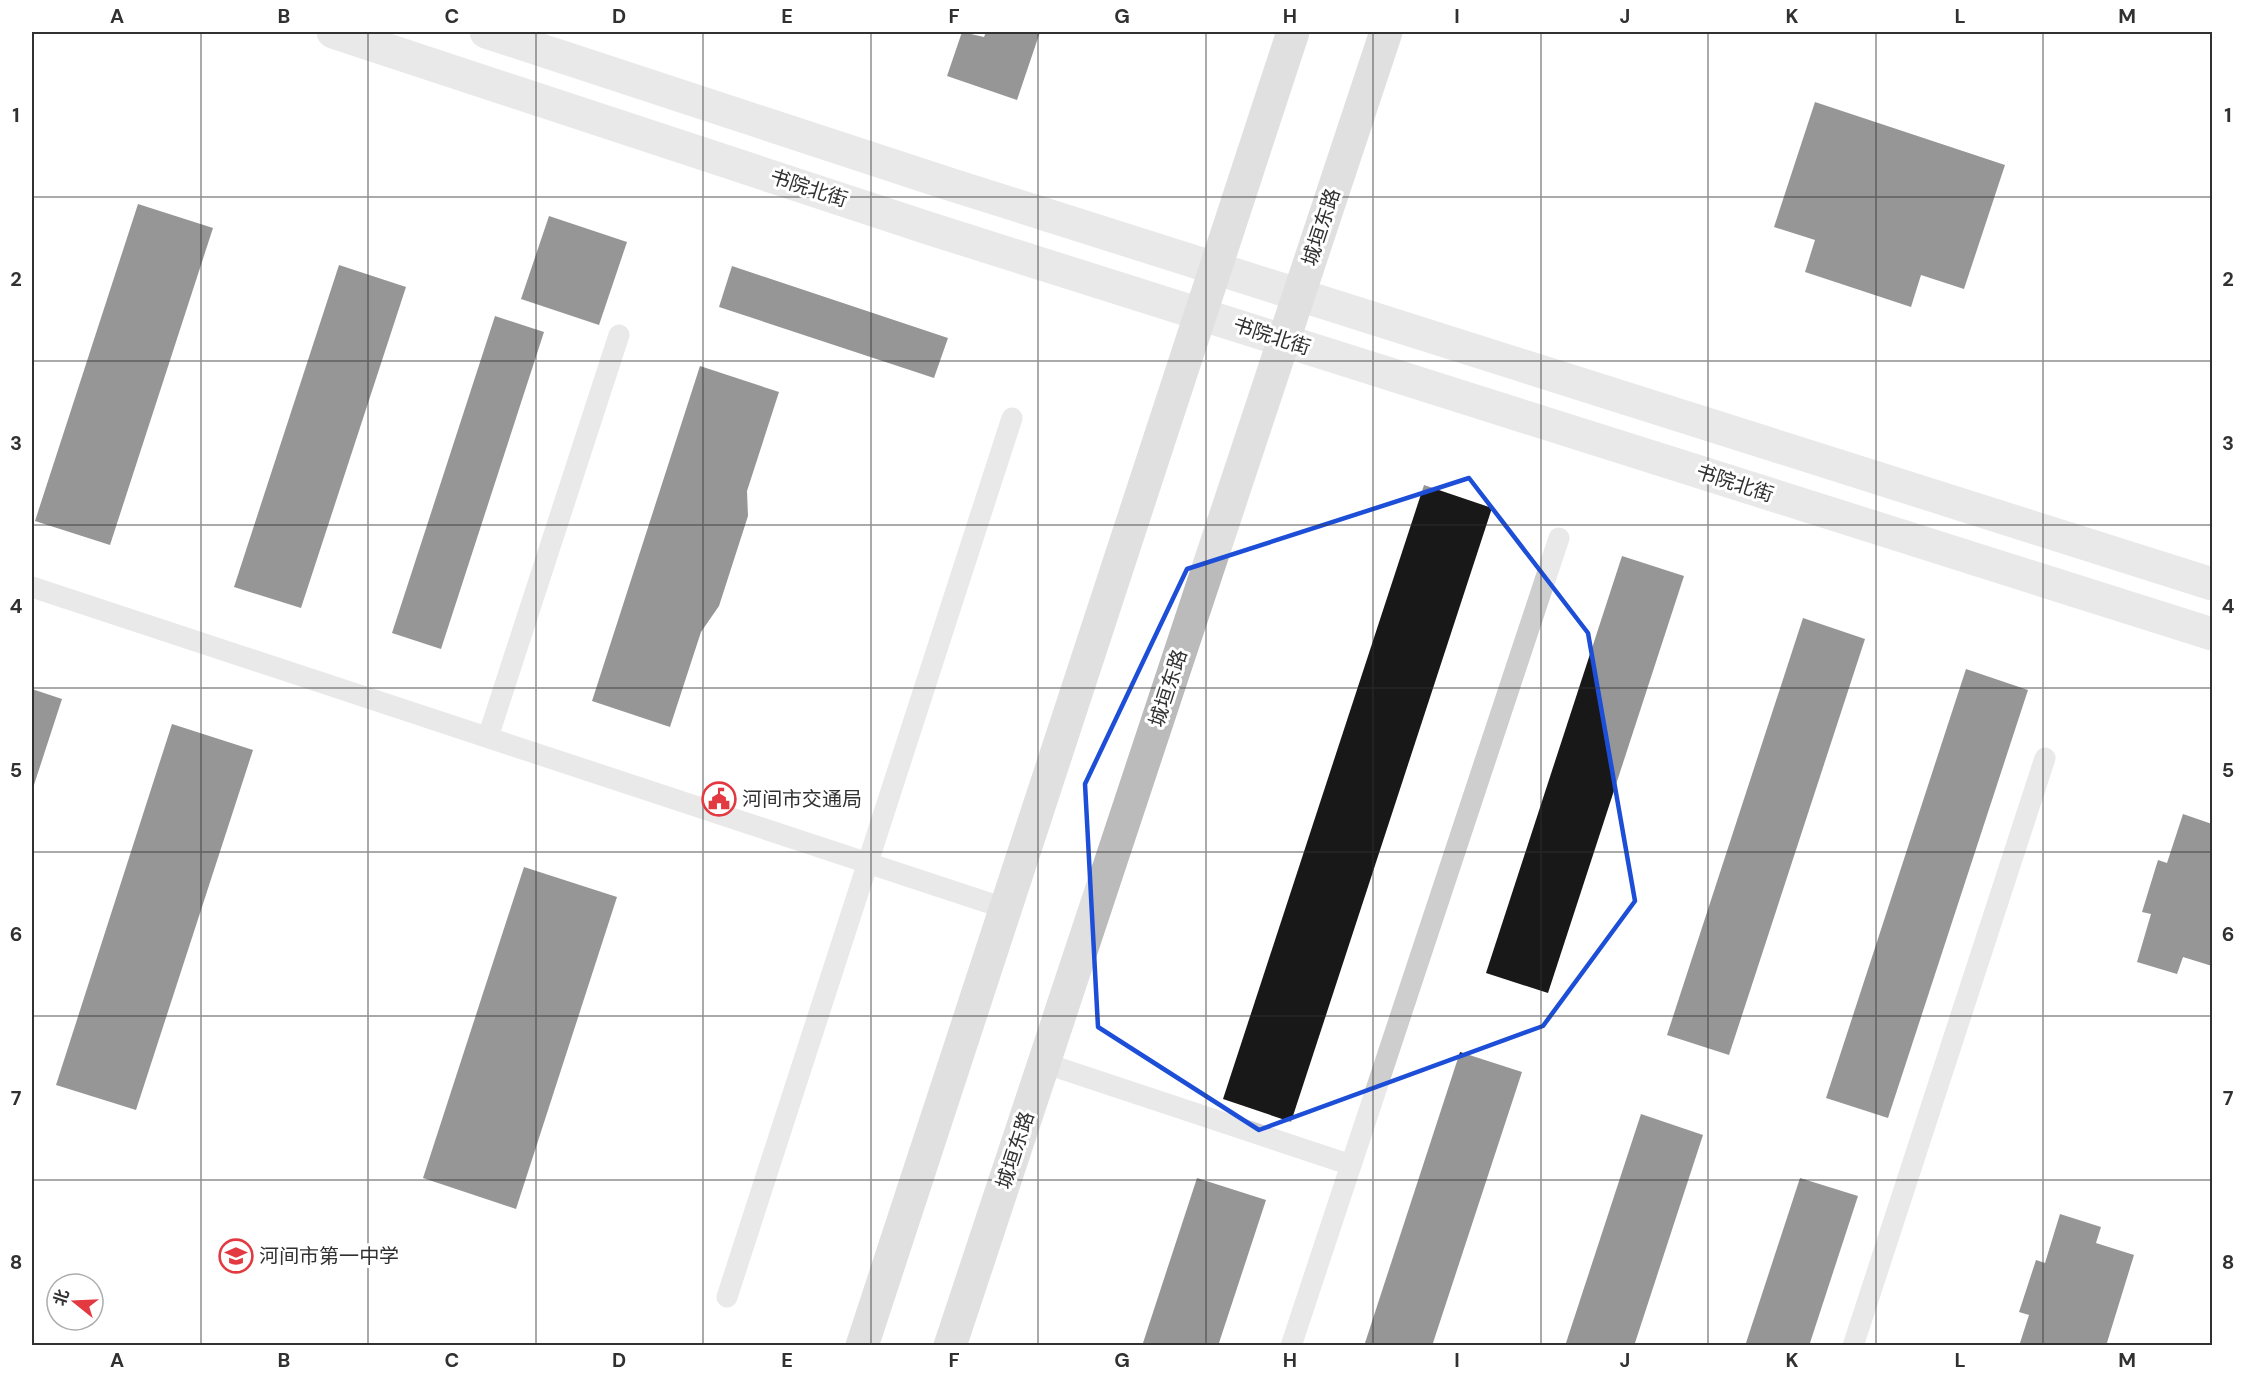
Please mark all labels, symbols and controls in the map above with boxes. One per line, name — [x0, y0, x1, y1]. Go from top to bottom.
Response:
text: A — [110, 3, 124, 29]
text: B — [278, 3, 290, 29]
text: C — [445, 3, 459, 29]
text: D — [612, 3, 626, 29]
text: E — [781, 3, 793, 29]
text: F — [948, 3, 960, 29]
text: G — [1114, 3, 1130, 29]
text: H — [1283, 3, 1297, 29]
text: I — [1454, 3, 1460, 29]
text: J — [1620, 3, 1630, 29]
text: K — [1785, 3, 1799, 29]
text: L — [1954, 3, 1966, 29]
text: M — [2118, 3, 2136, 29]
text: 1 — [12, 102, 20, 128]
text: 1 — [2224, 102, 2232, 128]
street label: 书院北街 — [767, 163, 851, 213]
street label: 城垣东路 — [1296, 185, 1346, 269]
text: 2 — [10, 266, 22, 292]
text: 2 — [2222, 266, 2234, 292]
street label: 书院北街 — [1230, 311, 1314, 361]
text: 3 — [10, 430, 22, 456]
text: 3 — [2222, 430, 2234, 456]
street label: 书院北街 — [1693, 458, 1777, 508]
text: 4 — [10, 593, 23, 619]
text: 4 — [2222, 593, 2235, 619]
street label: 城垣东路 — [1143, 646, 1193, 730]
text: 5 — [10, 757, 22, 783]
text: 5 — [2222, 757, 2234, 783]
public building icon: 河间市交通局 — [701, 781, 737, 817]
place label: 河间市交通局 — [742, 786, 862, 812]
text: 6 — [10, 921, 22, 947]
text: 6 — [2222, 921, 2234, 947]
text: 7 — [11, 1085, 22, 1111]
text: 7 — [2223, 1085, 2234, 1111]
street label: 城垣东路 — [990, 1108, 1040, 1192]
school or university icon: 河间市第一中学 — [218, 1238, 254, 1274]
place label: 河间市第一中学 — [259, 1243, 399, 1269]
text: 8 — [10, 1249, 22, 1275]
text: 8 — [2222, 1249, 2234, 1275]
north arrow — [45, 1272, 105, 1332]
text: 北 — [49, 1287, 74, 1308]
text: A — [110, 1347, 124, 1373]
text: B — [278, 1347, 290, 1373]
text: C — [445, 1347, 459, 1373]
text: D — [612, 1347, 626, 1373]
text: E — [781, 1347, 793, 1373]
text: F — [948, 1347, 960, 1373]
text: G — [1114, 1347, 1130, 1373]
text: H — [1283, 1347, 1297, 1373]
text: I — [1454, 1347, 1460, 1373]
text: J — [1620, 1347, 1630, 1373]
text: K — [1785, 1347, 1799, 1373]
text: L — [1954, 1347, 1966, 1373]
text: M — [2118, 1347, 2136, 1373]

